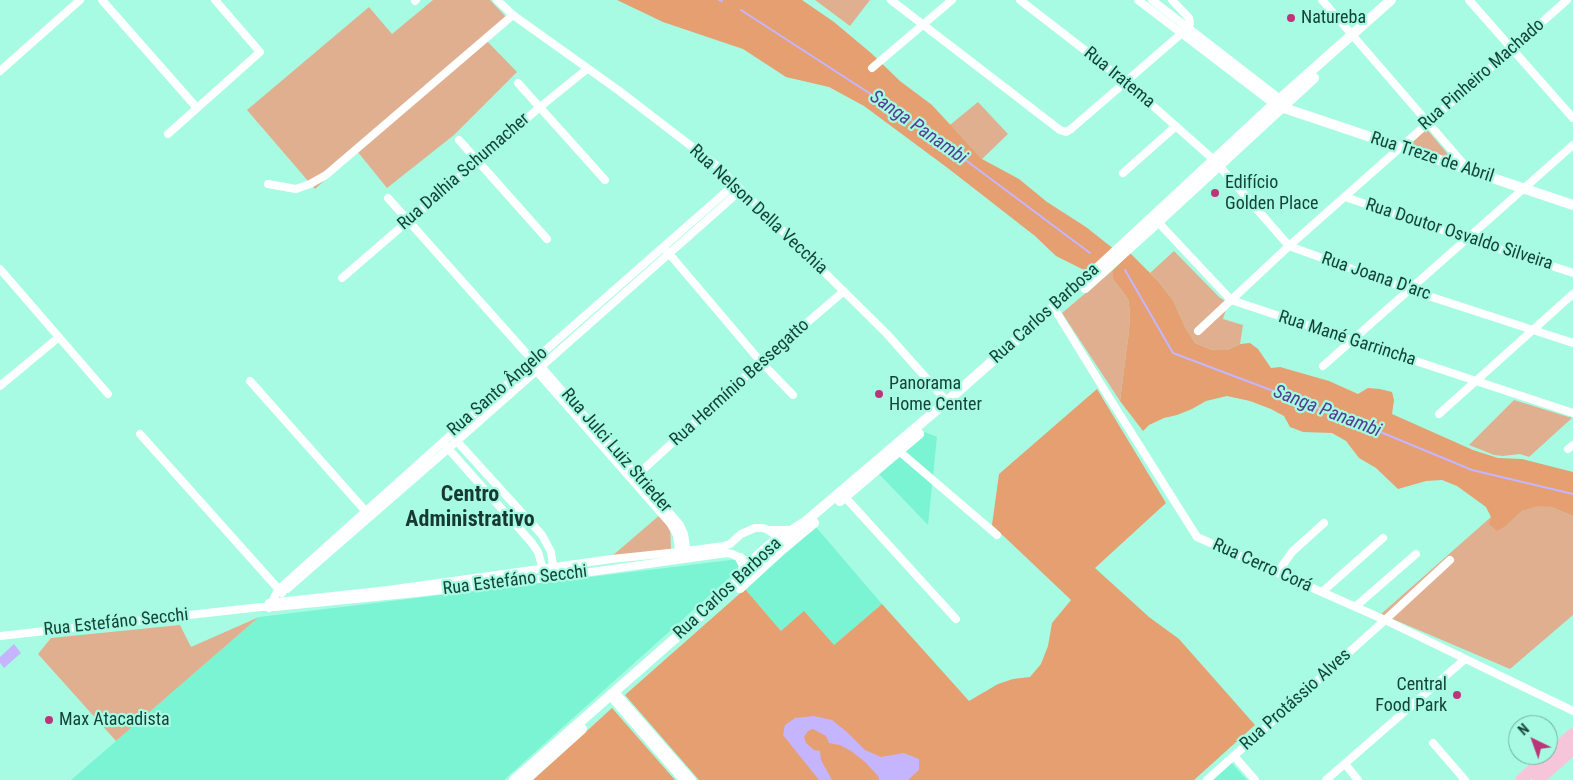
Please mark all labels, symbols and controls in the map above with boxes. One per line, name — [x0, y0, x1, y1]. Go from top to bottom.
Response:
place label: Natureba — [1301, 7, 1366, 29]
marker: Natureba — [1285, 12, 1297, 24]
street label: Rua Pinheiro Machado — [1415, 15, 1549, 135]
street label: Rua Iratema — [1079, 43, 1159, 113]
water label: Sanga Panambi — [865, 86, 971, 170]
street label: Rua Dalhia Schumacher — [394, 109, 534, 235]
street label: Rua Treze de Abril — [1368, 128, 1496, 188]
street label: Rua Nelson Della Vecchia — [685, 140, 831, 280]
place label: Edifício Golden Place — [1225, 172, 1318, 214]
marker: Edifício Golden Place — [1209, 187, 1221, 199]
street label: Rua Doutor Osvaldo Silveira — [1363, 194, 1555, 276]
street label: Rua Joana D'arc — [1319, 248, 1433, 306]
street label: Rua Carlos Barbosa — [986, 259, 1104, 369]
street label: Rua Mané Garrincha — [1276, 307, 1418, 371]
street label: Rua Hermínio Bessegatto — [666, 315, 814, 451]
street label: Rua Santo Ângelo — [444, 343, 552, 441]
place label: Panorama Home Center — [889, 373, 982, 416]
water label: Sanga Panambi — [1270, 381, 1384, 443]
street label: Rua Julci Luiz Strieder — [556, 384, 676, 518]
marker: Panorama Home Center — [873, 388, 885, 400]
district label: Centro Administrativo — [405, 482, 535, 534]
street label: Rua Carlos Barbosa — [670, 534, 786, 644]
street label: Rua Cerro Corá — [1209, 534, 1315, 598]
street label: Rua Estefáno Secchi — [442, 561, 588, 601]
street label: Rua Estefáno Secchi — [43, 605, 189, 641]
street label: Rua Protássio Alves — [1236, 645, 1356, 755]
place label: Central Food Park — [1375, 674, 1447, 716]
marker: Central Food Park — [1451, 689, 1463, 701]
place label: Max Atacadista — [59, 709, 170, 731]
marker: Max Atacadista — [43, 714, 55, 726]
north arrow — [1508, 715, 1558, 765]
text: N — [1515, 721, 1532, 738]

